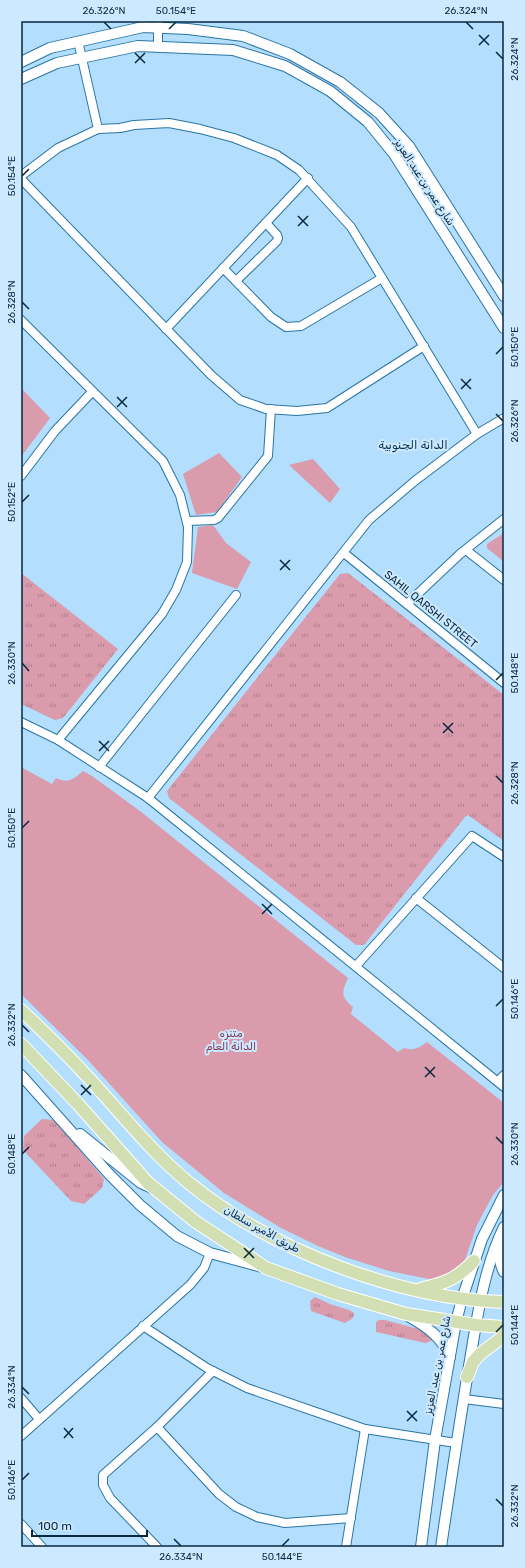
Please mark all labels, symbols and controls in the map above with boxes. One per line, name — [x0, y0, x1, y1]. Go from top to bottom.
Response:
text: 26.326°N — [82, 5, 126, 17]
text: 50.154°E — [156, 5, 196, 17]
text: 26.324°N — [444, 5, 488, 17]
text: 26.324°N — [509, 37, 521, 81]
street label: شارع عمر بن عبد العزيز — [389, 136, 458, 229]
text: 50.154°E — [6, 156, 18, 196]
text: 26.328°N — [6, 280, 18, 324]
text: 50.150°E — [509, 327, 521, 367]
text: 26.326°N — [509, 399, 521, 443]
district label: الدانة الجنوبية — [378, 438, 448, 453]
text: 50.152°E — [6, 482, 18, 522]
street label: SAHIL QARSHI STREET — [382, 568, 480, 651]
text: 26.330°N — [6, 641, 18, 685]
text: 50.148°E — [509, 653, 521, 693]
text: 26.328°N — [509, 761, 521, 805]
text: 50.150°E — [6, 808, 18, 848]
text: 50.146°E — [509, 979, 521, 1019]
text: 26.332°N — [6, 1003, 18, 1047]
park label: متنزه الدانة العام — [206, 1027, 256, 1054]
text: 26.330°N — [509, 1122, 521, 1166]
text: 50.148°E — [6, 1134, 18, 1174]
street label: طريق الأمير سلطان — [221, 1203, 302, 1257]
text: 50.144°E — [509, 1305, 521, 1345]
street label: شارع عمر بن عبد العزيز — [421, 1314, 455, 1417]
text: 26.334°N — [6, 1365, 18, 1409]
text: 50.146°E — [6, 1460, 18, 1500]
text: 26.332°N — [509, 1484, 521, 1528]
scale bar — [32, 1512, 147, 1538]
text: 100 m — [38, 1519, 72, 1533]
text: 26.334°N — [159, 1551, 203, 1563]
text: 50.144°E — [262, 1551, 302, 1563]

